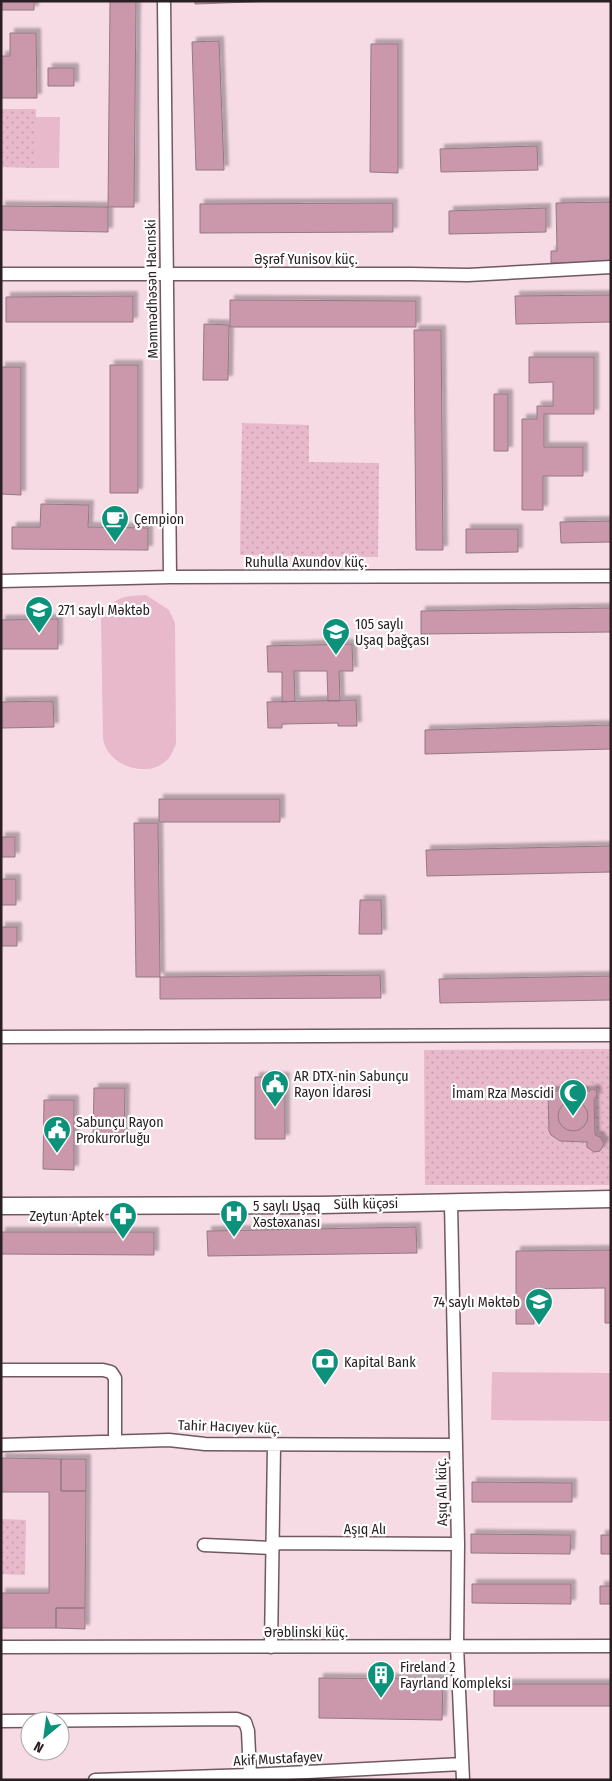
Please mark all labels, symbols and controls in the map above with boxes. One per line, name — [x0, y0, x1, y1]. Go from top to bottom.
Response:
street label: Məmmədhəsən Hacınski — [142, 219, 162, 359]
street label: Əşrəf Yunisov küç. — [254, 251, 358, 268]
cafe icon: Çempion — [100, 504, 130, 543]
place label: Çempion — [134, 511, 184, 528]
street label: Ruhulla Axundov küç. — [245, 554, 367, 571]
school or university icon: 271 saylı Məktəb — [24, 595, 54, 634]
place label: 271 saylı Məktəb — [58, 602, 150, 619]
place label: 105 saylı Uşaq bağçası — [355, 616, 429, 649]
school or university icon: 105 saylı Uşaq bağçası — [321, 617, 351, 656]
place label: AR DTX-nin Sabunçu Rayon İdarəsi — [294, 1068, 409, 1101]
public building icon: AR DTX-nin Sabunçu Rayon İdarəsi — [260, 1069, 290, 1108]
mosque icon: İmam Rza Məscidi — [558, 1078, 588, 1117]
place label: İmam Rza Məscidi — [452, 1085, 554, 1102]
place label: Sabunçu Rayon Prokurorluğu — [76, 1114, 164, 1147]
public building icon: Sabunçu Rayon Prokurorluğu — [42, 1115, 72, 1154]
street label: Sülh küçəsi — [334, 1195, 398, 1213]
place label: 5 saylı Uşaq Xəstəxanası — [253, 1198, 320, 1231]
hospital icon: 5 saylı Uşaq Xəstəxanası — [219, 1199, 249, 1238]
pharmacy icon: Zeytun Aptek — [108, 1201, 138, 1240]
place label: Zeytun Aptek — [29, 1208, 104, 1225]
school or university icon: 74 saylı Məktəb — [524, 1287, 554, 1326]
place label: 74 saylı Məktəb — [433, 1294, 520, 1311]
bank icon: Kapital Bank — [310, 1347, 340, 1386]
place label: Kapital Bank — [344, 1354, 416, 1371]
street label: Tahir Hacıyev küç. — [178, 1417, 280, 1437]
street label: Aşıq Alı küç. — [433, 1458, 451, 1526]
street label: Aşıq Alı — [344, 1521, 386, 1538]
street label: Ərəblinski küç. — [264, 1624, 348, 1641]
place label: Fireland 2 Fayrland Kompleksi — [400, 1659, 511, 1692]
building icon: Fireland 2 Fayrland Kompleksi — [366, 1660, 396, 1699]
north arrow — [20, 1711, 70, 1761]
text: N — [31, 1737, 47, 1756]
street label: Akif Mustafayev — [233, 1748, 324, 1770]

